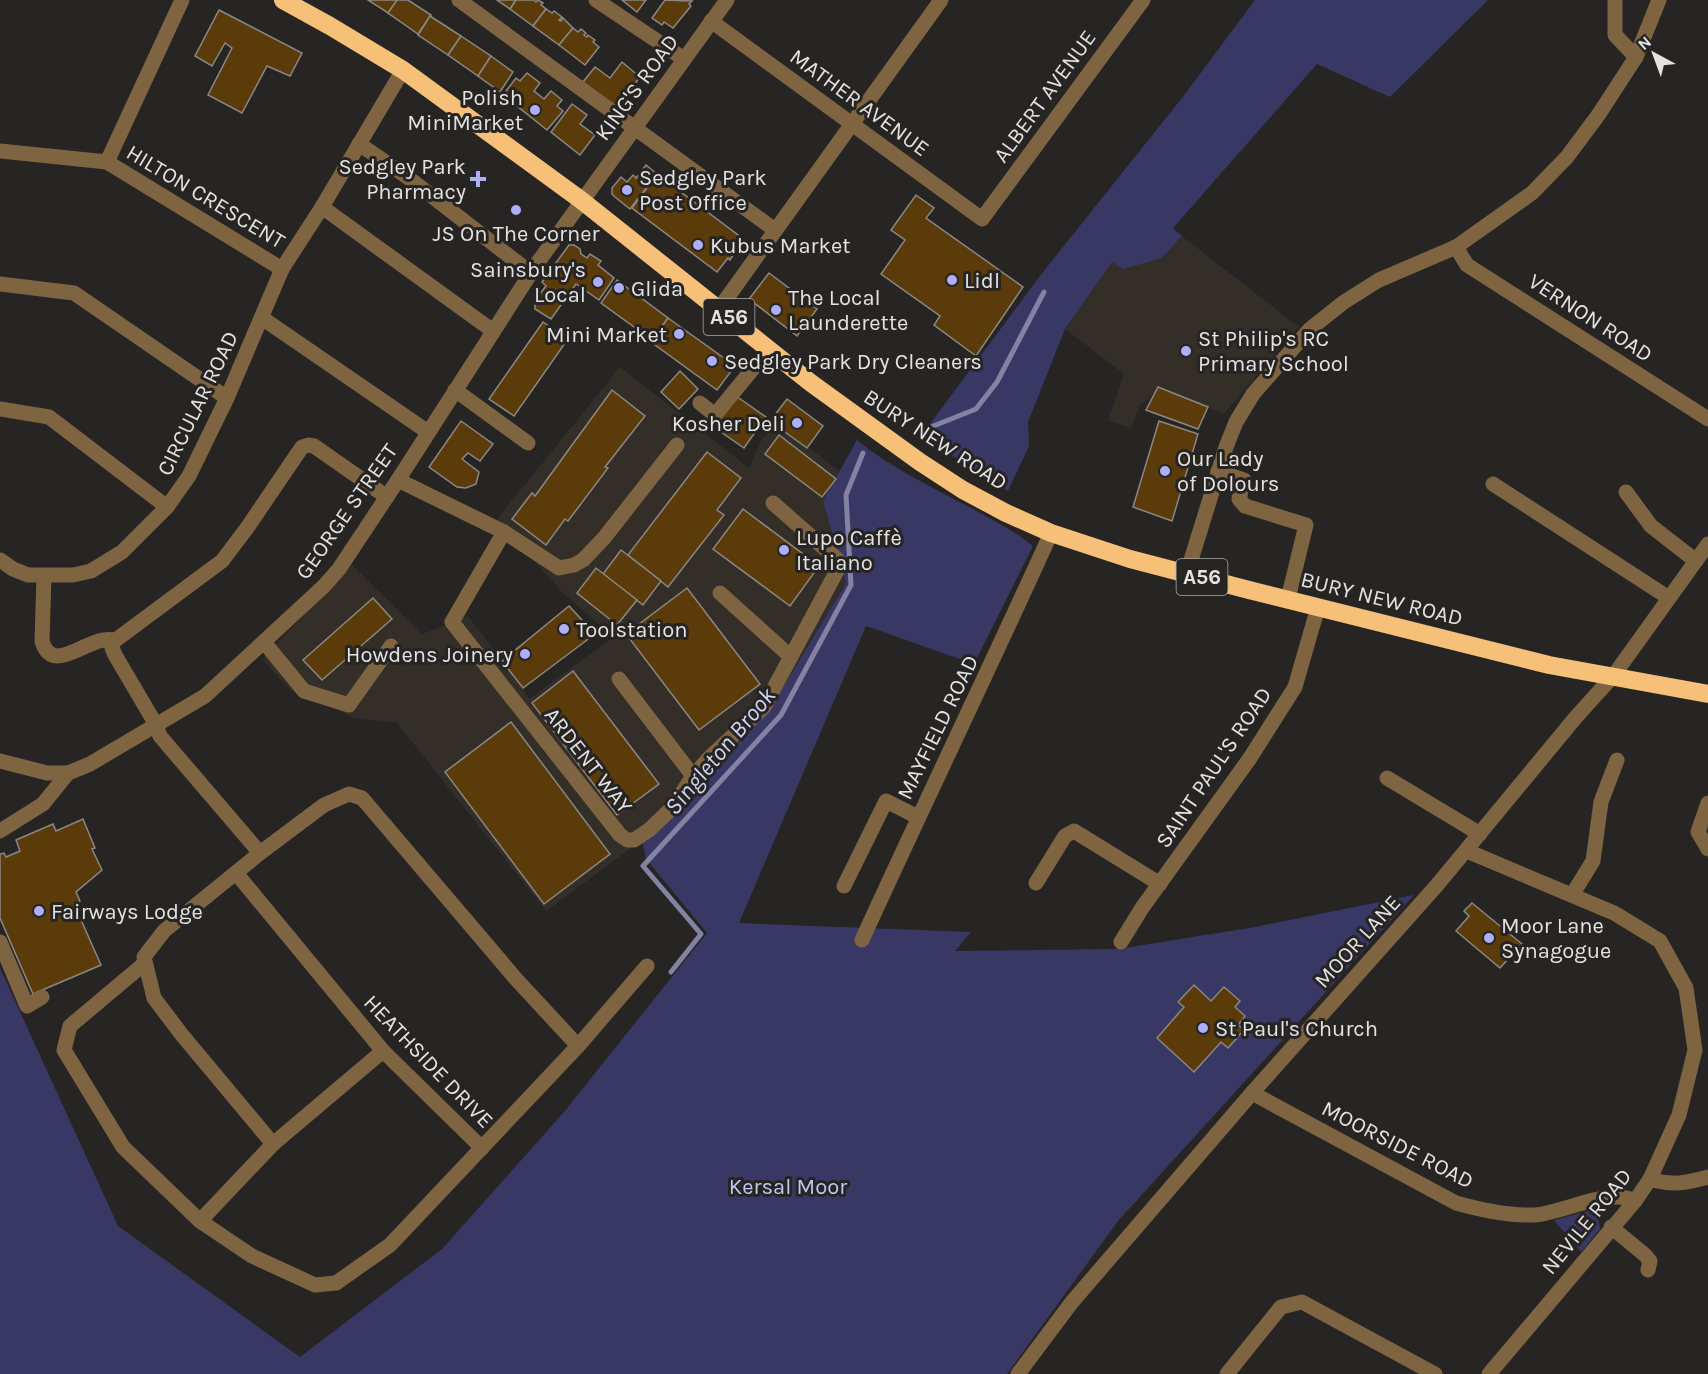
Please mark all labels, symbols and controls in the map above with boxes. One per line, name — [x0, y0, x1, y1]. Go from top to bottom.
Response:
north arrow — [1624, 24, 1684, 84]
street label: ALBERT AVENUE — [988, 25, 1102, 168]
street label: KING'S ROAD — [590, 29, 684, 146]
text: N — [1634, 32, 1655, 54]
street label: MATHER AVENUE — [785, 44, 934, 162]
place label: Polish MiniMarket — [407, 85, 523, 136]
marker: Polish MiniMarket — [528, 103, 542, 117]
street label: HILTON CRESCENT — [122, 139, 289, 254]
place label: Sedgley Park Pharmacy — [338, 154, 466, 205]
place label: Sedgley Park Post Office — [639, 165, 767, 216]
marker: Sedgley Park Pharmacy — [471, 172, 485, 186]
marker: Sedgley Park Post Office — [620, 183, 634, 197]
marker: JS On The Corner — [509, 203, 523, 217]
place label: JS On The Corner — [433, 221, 599, 247]
place label: Kubus Market — [710, 233, 851, 259]
marker: Kubus Market — [691, 238, 705, 252]
place label: Sainsbury's Local — [470, 257, 586, 308]
place label: Lidl — [964, 268, 1000, 294]
street label: VERNON ROAD — [1524, 268, 1657, 368]
marker: Lidl — [945, 273, 959, 287]
marker: Sainsbury's Local — [591, 275, 605, 289]
place label: Glida — [631, 276, 683, 302]
marker: Glida — [612, 281, 626, 295]
place label: The Local Launderette — [788, 285, 908, 336]
road number: A56 — [704, 299, 754, 335]
marker: The Local Launderette — [769, 303, 783, 317]
place label: Mini Market — [546, 322, 667, 348]
place label: St Philip's RC Primary School — [1198, 326, 1349, 377]
street label: CIRCULAR ROAD — [152, 327, 244, 480]
marker: Mini Market — [672, 327, 686, 341]
marker: St Philip's RC Primary School — [1179, 344, 1193, 358]
place label: Sedgley Park Dry Cleaners — [724, 349, 982, 375]
marker: Sedgley Park Dry Cleaners — [705, 354, 719, 368]
street label: BURY NEW ROAD — [859, 384, 1012, 496]
place label: Kosher Deli — [672, 411, 785, 437]
marker: Kosher Deli — [790, 416, 804, 430]
street label: GEORGE STREET — [290, 439, 403, 584]
place label: Our Lady of Dolours — [1177, 446, 1279, 497]
marker: Our Lady of Dolours — [1158, 464, 1172, 478]
place label: Lupo Caffè Italiano — [796, 525, 902, 576]
marker: Lupo Caffè Italiano — [777, 543, 791, 557]
road number: A56 — [1176, 559, 1228, 595]
street label: BURY NEW ROAD — [1298, 566, 1465, 632]
place label: Toolstation — [576, 617, 688, 643]
marker: Toolstation — [557, 622, 571, 636]
place label: Howdens Joinery — [346, 642, 513, 668]
marker: Howdens Joinery — [518, 647, 532, 661]
street label: MAYFIELD ROAD — [892, 651, 984, 804]
water label: Singleton Brook — [659, 681, 782, 820]
street label: SAINT PAUL'S ROAD — [1150, 682, 1277, 853]
street label: ARDENT WAY — [539, 702, 638, 819]
street label: MOOR LANE — [1309, 890, 1406, 993]
place label: Fairways Lodge — [51, 899, 203, 925]
marker: Fairways Lodge — [32, 904, 46, 918]
place label: Moor Lane Synagogue — [1501, 913, 1611, 964]
marker: Moor Lane Synagogue — [1482, 931, 1496, 945]
street label: HEATHSIDE DRIVE — [358, 990, 498, 1134]
place label: St Paul's Church — [1215, 1016, 1378, 1042]
marker: St Paul's Church — [1196, 1021, 1210, 1035]
street label: MOORSIDE ROAD — [1317, 1095, 1478, 1194]
street label: NEVILE ROAD — [1536, 1163, 1637, 1280]
park label: Kersal Moor — [729, 1174, 847, 1200]

